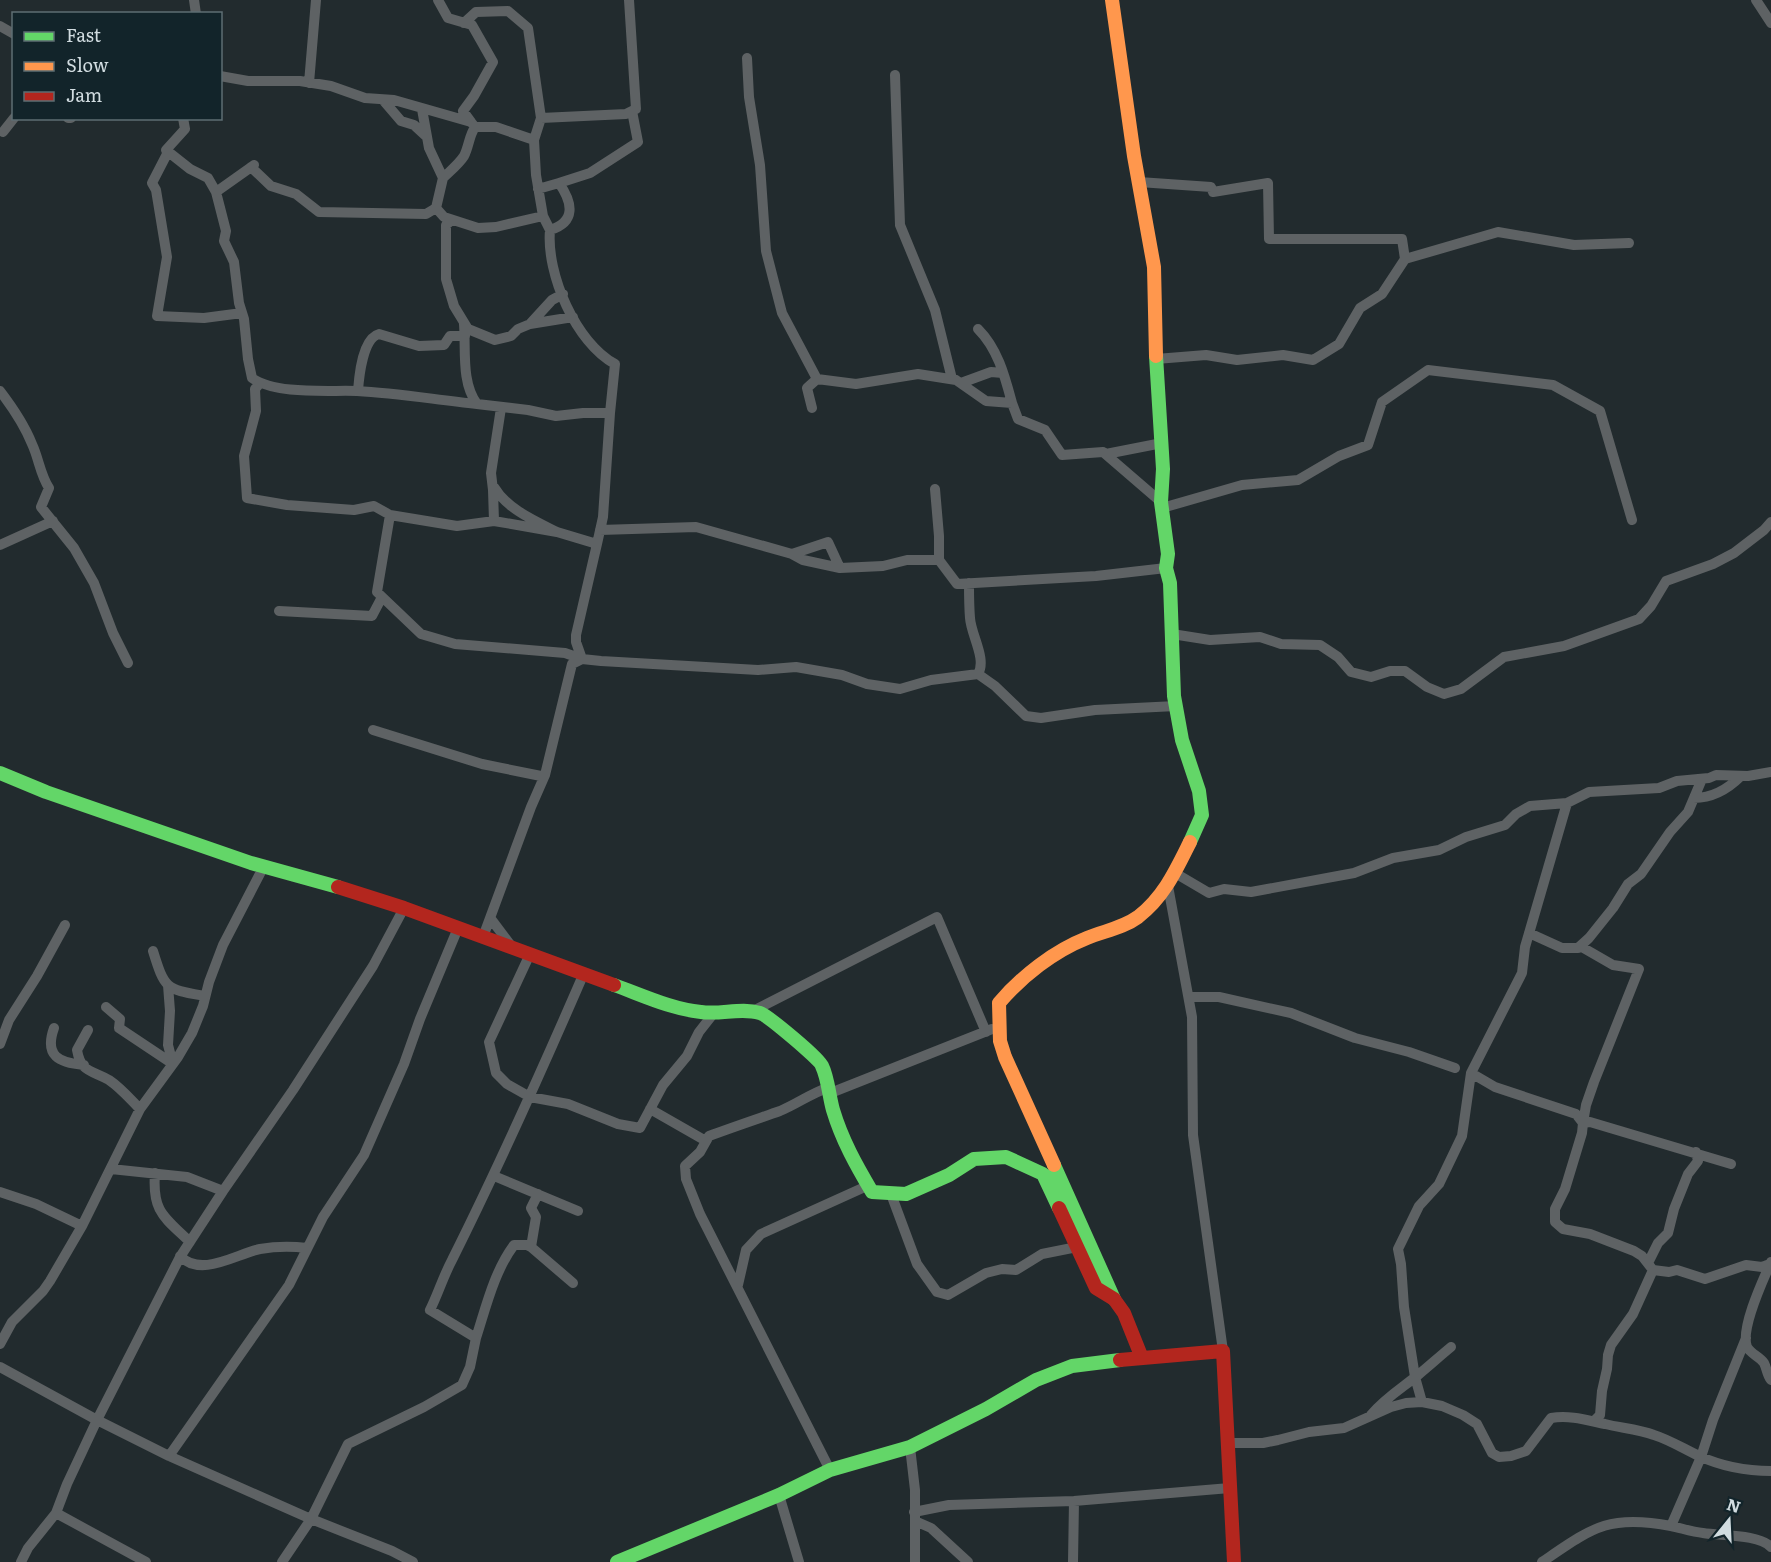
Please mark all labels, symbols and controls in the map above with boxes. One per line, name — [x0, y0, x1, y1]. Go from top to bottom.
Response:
legend — [12, 12, 222, 120]
text: Fast — [66, 21, 102, 48]
text: Slow — [66, 51, 109, 78]
text: Jam — [66, 81, 102, 108]
north arrow — [1699, 1490, 1759, 1550]
text: N — [1724, 1491, 1744, 1518]

